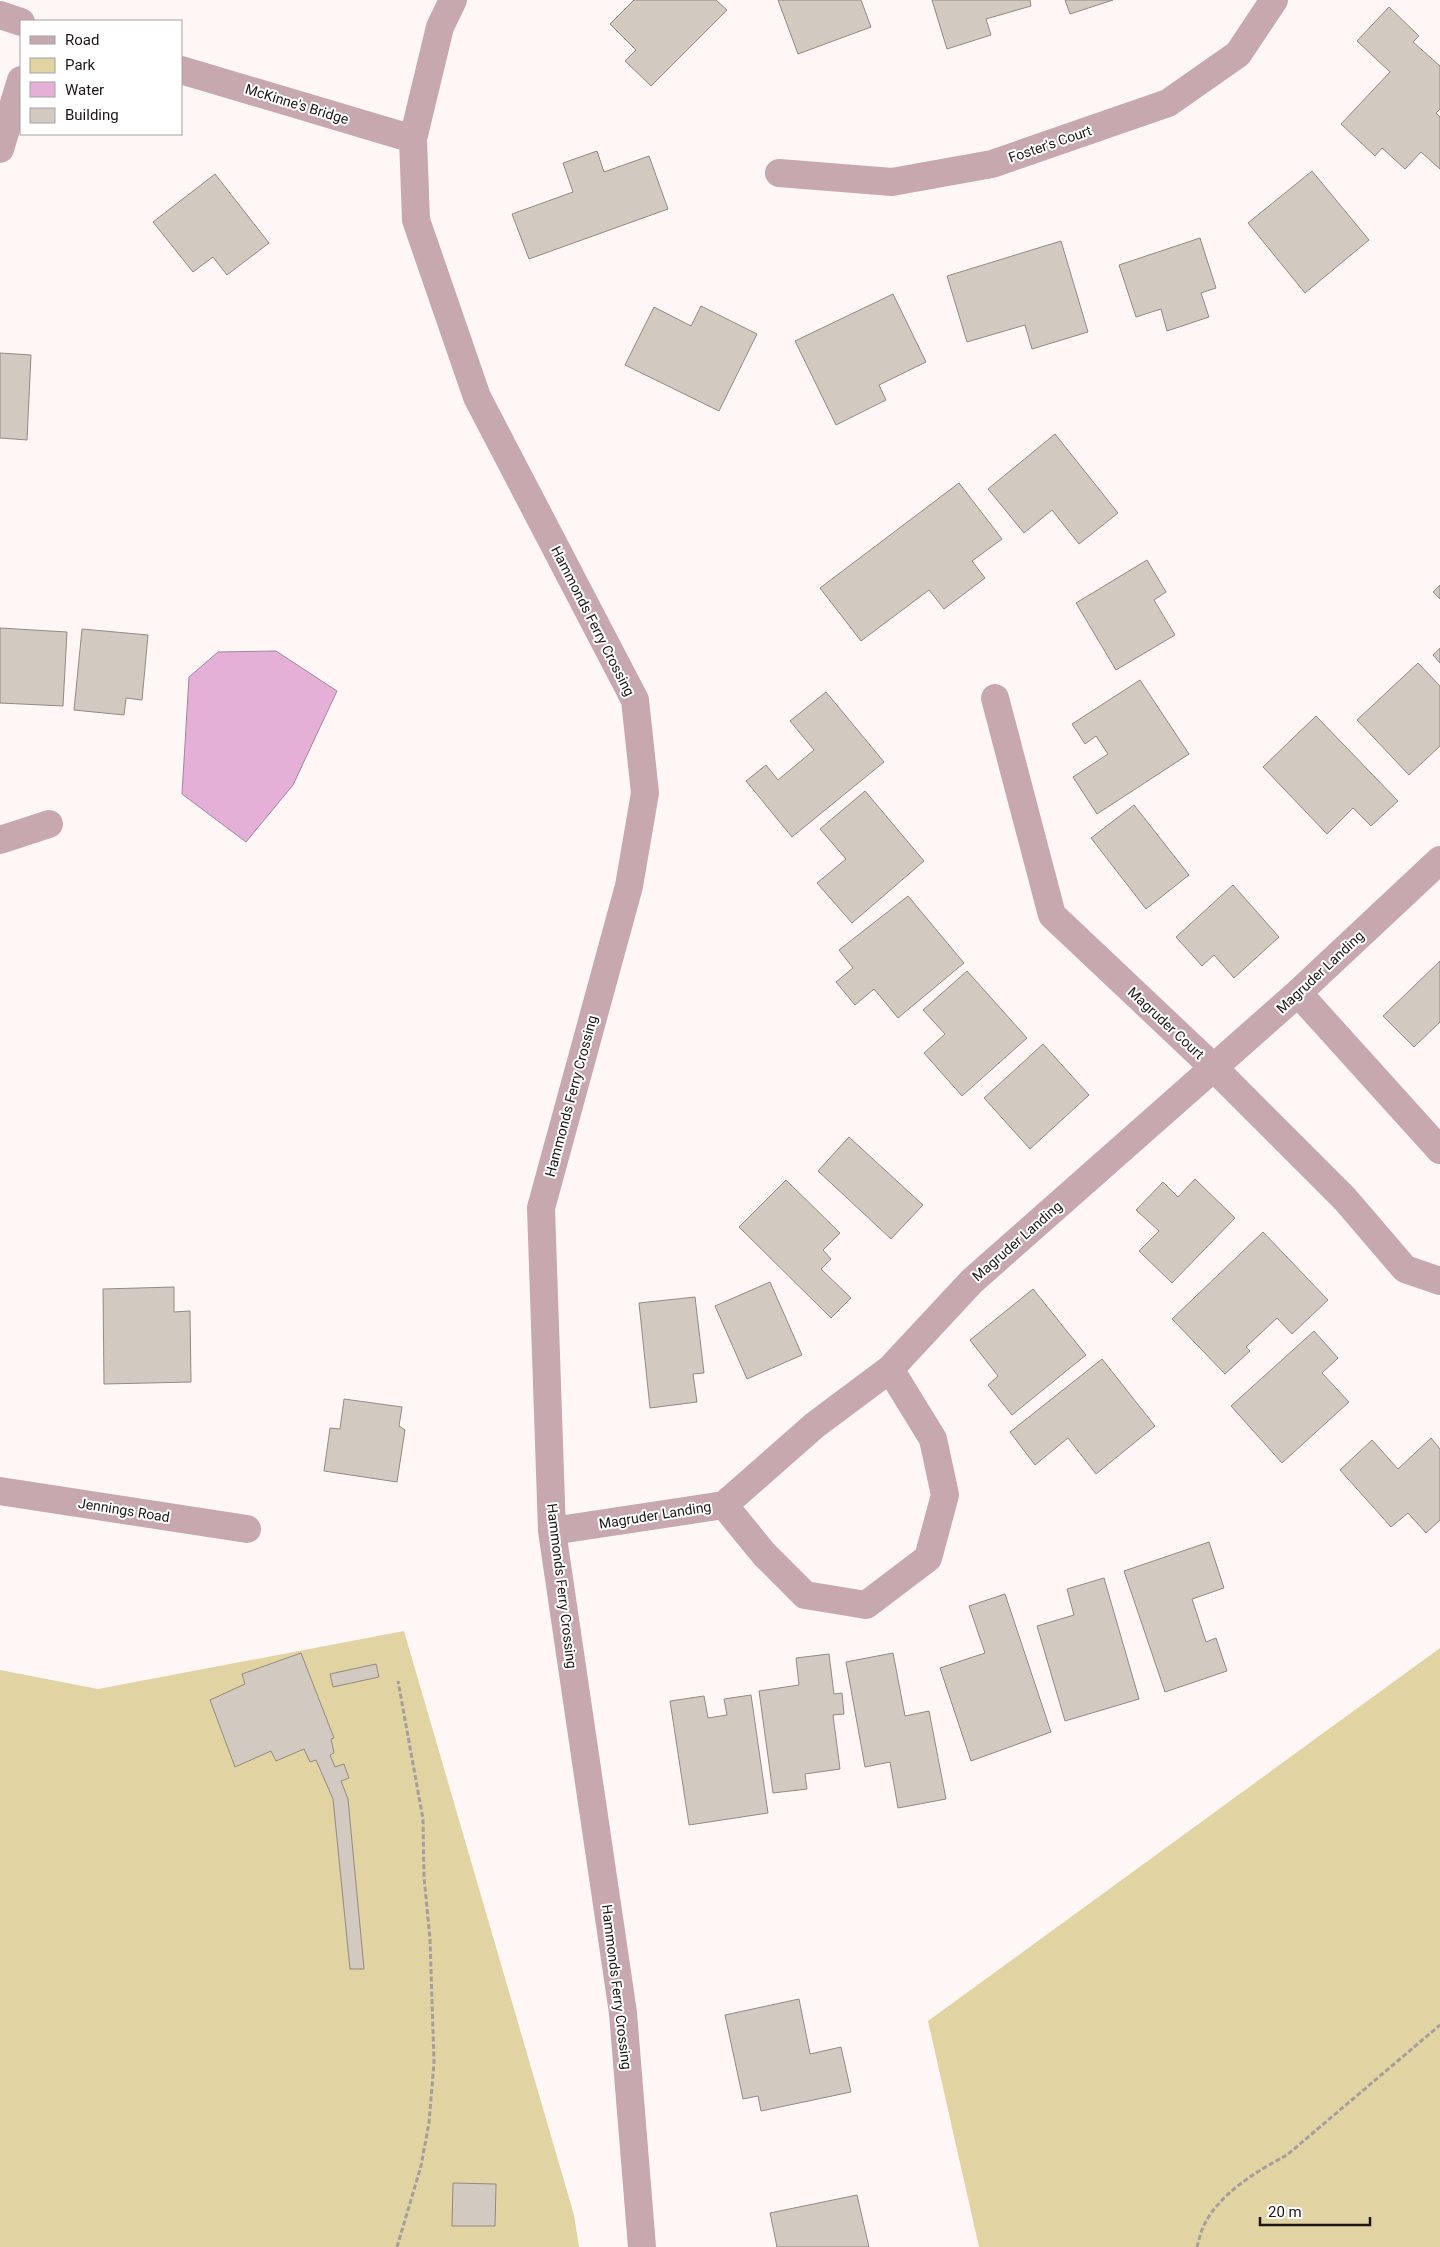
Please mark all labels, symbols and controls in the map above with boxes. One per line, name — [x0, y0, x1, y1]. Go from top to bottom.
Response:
legend — [20, 20, 182, 135]
text: Road — [65, 31, 99, 49]
text: Park — [65, 56, 96, 74]
text: Water — [65, 81, 104, 99]
street label: McKinne's Bridge — [243, 81, 351, 127]
text: Building — [65, 106, 119, 124]
street label: Foster's Court — [1006, 122, 1094, 166]
street label: Hammonds Ferry Crossing — [548, 543, 638, 699]
street label: Magruder Landing — [1273, 927, 1367, 1017]
street label: Magruder Court — [1125, 984, 1208, 1063]
street label: Hammonds Ferry Crossing — [542, 1014, 600, 1178]
street label: Magruder Landing — [969, 1198, 1065, 1284]
street label: Jennings Road — [77, 1495, 171, 1525]
street label: Magruder Landing — [598, 1498, 712, 1532]
street label: Hammonds Ferry Crossing — [544, 1502, 580, 1670]
street label: Hammonds Ferry Crossing — [599, 1903, 635, 2071]
scale bar — [1260, 2194, 1370, 2226]
text: 20 m — [1268, 2203, 1302, 2221]

